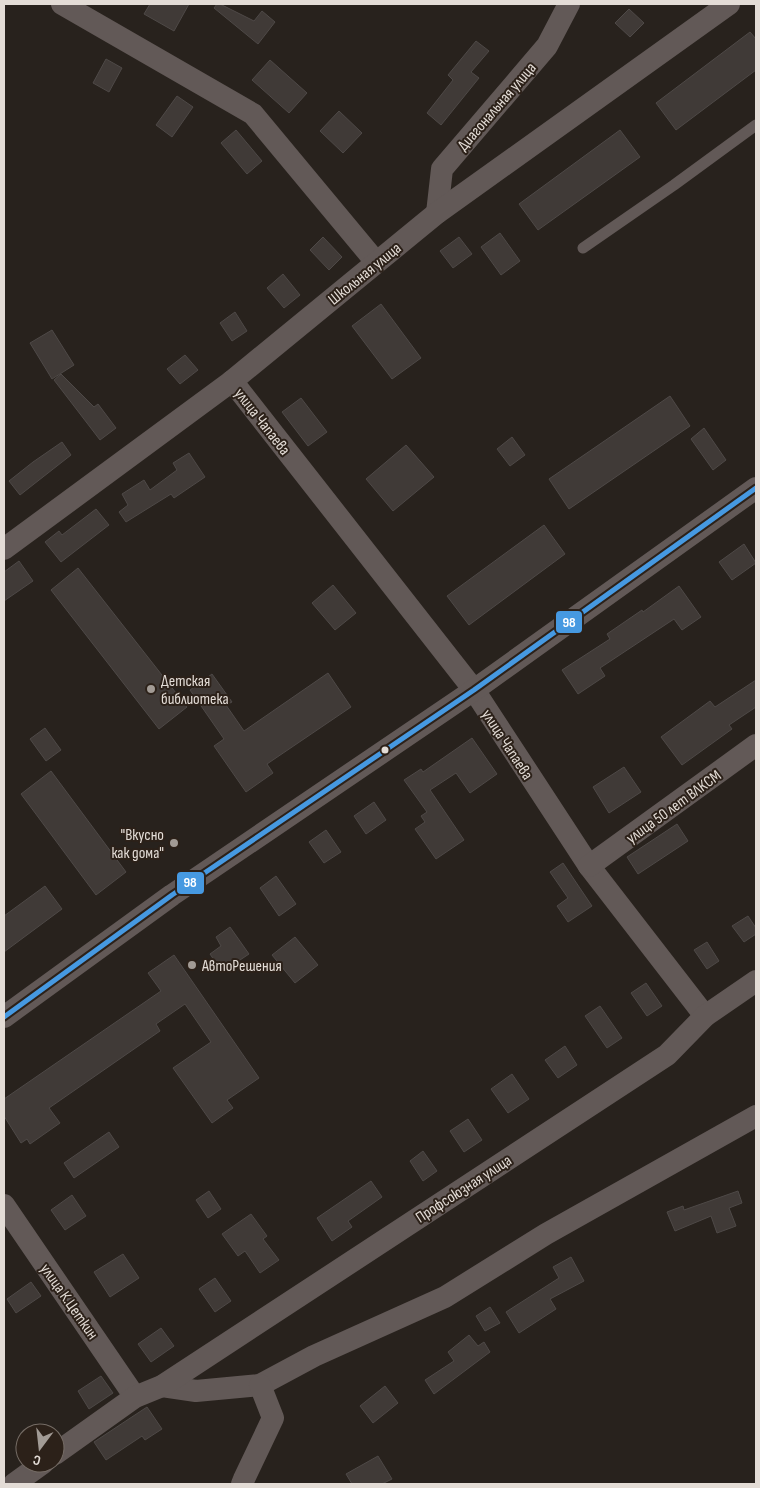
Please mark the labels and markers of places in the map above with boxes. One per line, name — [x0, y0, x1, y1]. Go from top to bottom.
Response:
place label: Детская библиотека — [161, 672, 229, 709]
marker: Детская библиотека — [145, 683, 157, 695]
unlabelled marker — [380, 745, 390, 755]
place label: "Вкусно как дома" — [111, 826, 164, 863]
marker: "Вкусно как дома" — [168, 837, 180, 849]
place label: АвтоРешения — [201, 957, 282, 976]
marker: АвтоРешения — [186, 959, 198, 971]

